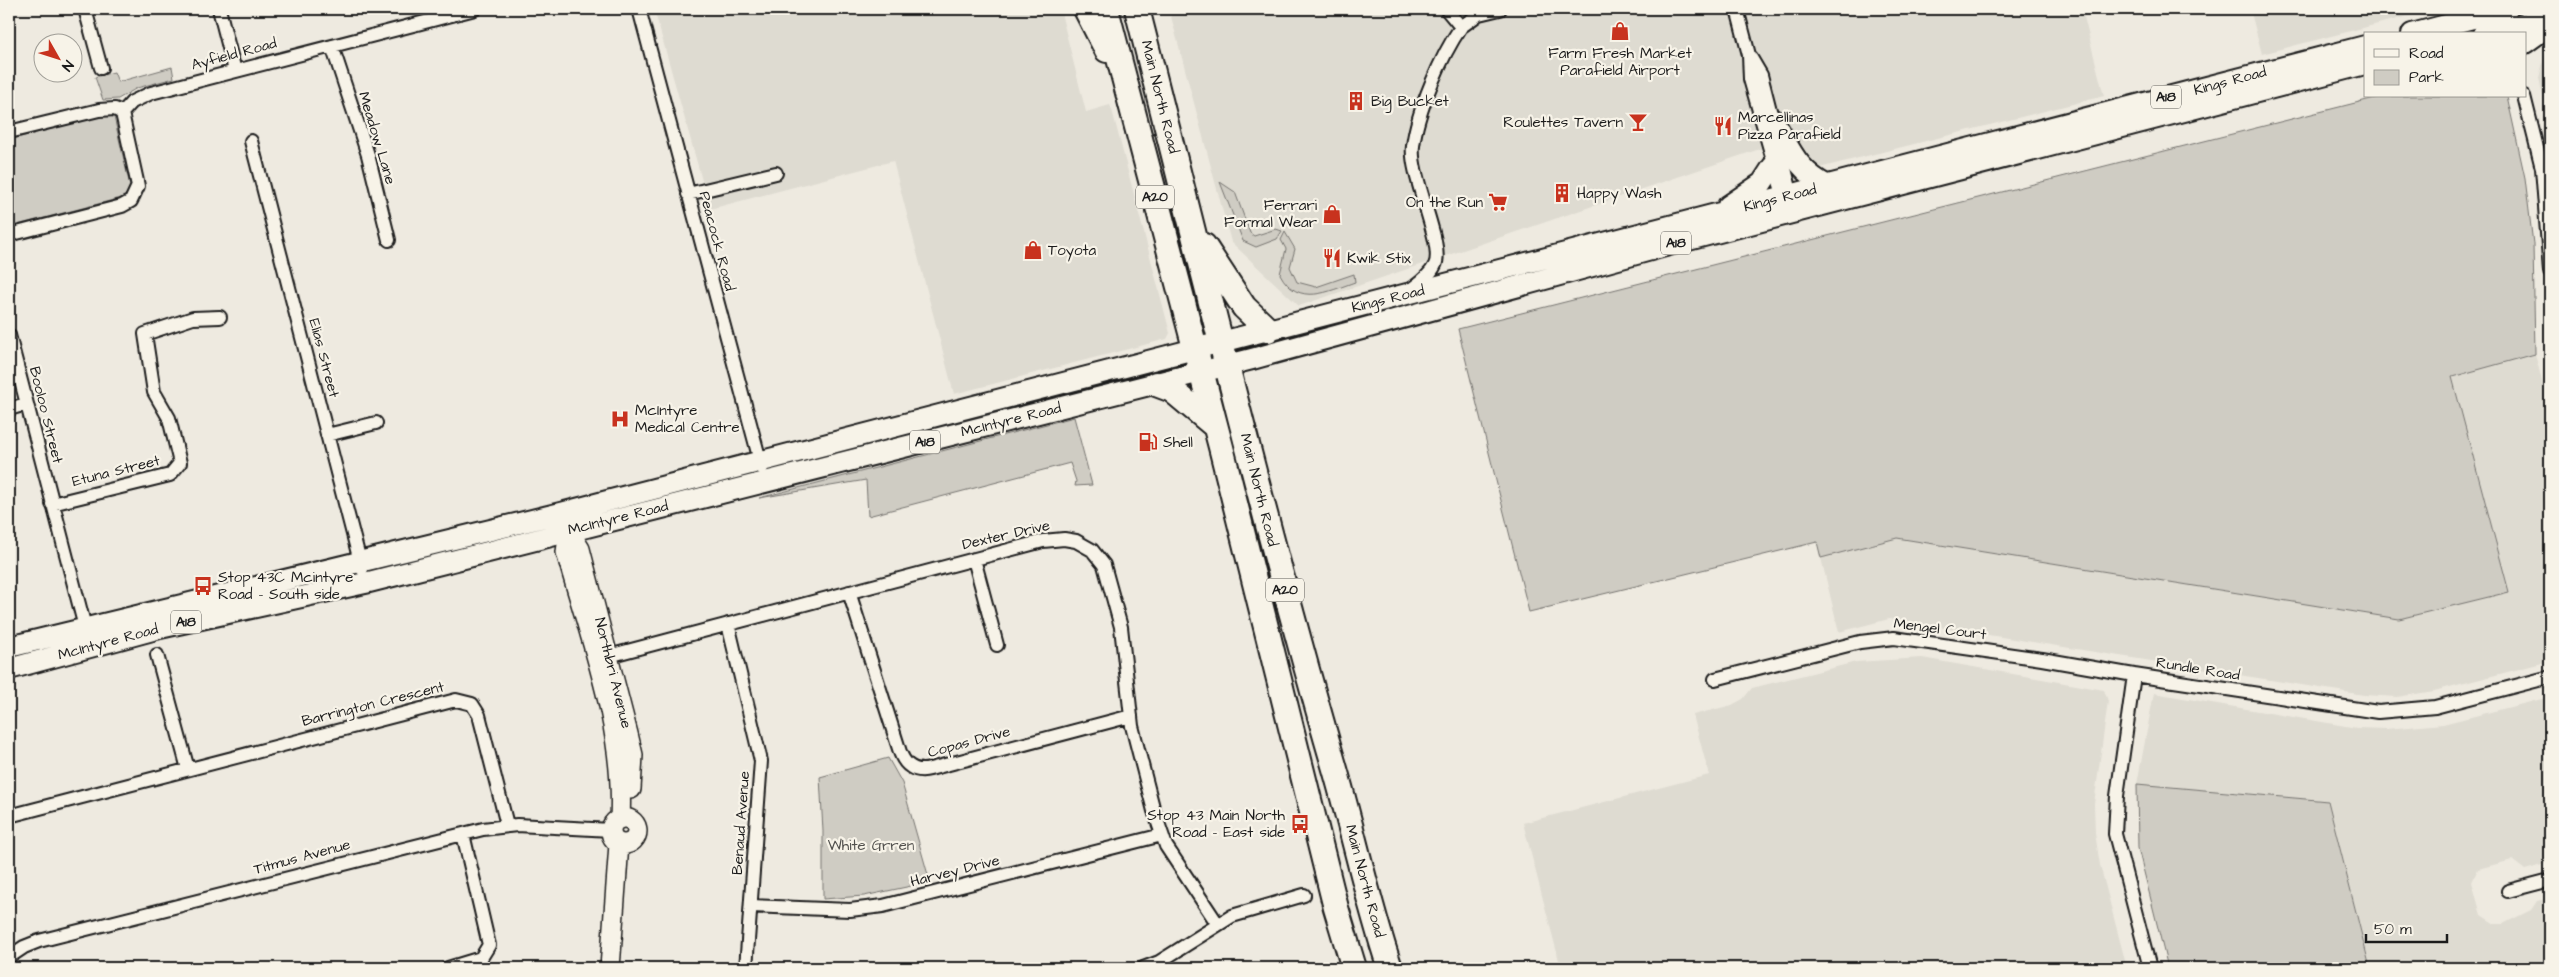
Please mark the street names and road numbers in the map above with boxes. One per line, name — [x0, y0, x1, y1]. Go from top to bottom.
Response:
street label: Ayfield Road — [189, 32, 280, 76]
street label: Main North Road — [1136, 38, 1184, 156]
street label: Kings Road — [2191, 61, 2269, 102]
road number: A18 — [2151, 85, 2181, 108]
street label: Meadow Lane — [353, 89, 401, 187]
street label: Kings Road — [1741, 179, 1819, 218]
road number: A20 — [1136, 186, 1174, 208]
street label: Peacock Road — [694, 189, 740, 293]
road number: A18 — [1661, 232, 1691, 254]
street label: Kings Road — [1349, 280, 1427, 319]
street label: Elias Street — [303, 316, 345, 400]
street label: Booloo Street — [24, 364, 68, 466]
street label: McIntyre Road — [959, 397, 1064, 444]
road number: A18 — [910, 431, 940, 454]
street label: Main North Road — [1235, 431, 1283, 549]
street label: Etuna Street — [70, 450, 162, 492]
street label: McIntyre Road — [566, 495, 671, 542]
street label: Dexter Drive — [960, 515, 1052, 555]
road number: A20 — [1266, 578, 1304, 602]
road number: A18 — [171, 610, 201, 634]
street label: Mengel Court — [1892, 613, 1988, 646]
street label: Northbri Avenue — [589, 615, 637, 731]
street label: McIntyre Road — [56, 618, 161, 666]
street label: Rundle Road — [2155, 652, 2242, 686]
street label: Barrington Crescent — [300, 676, 447, 733]
street label: Copas Drive — [925, 721, 1013, 763]
street label: Benaud Avenue — [727, 770, 755, 876]
street label: Main North Road — [1340, 822, 1390, 940]
street label: Titmus Avenue — [251, 834, 353, 880]
street label: Harvey Drive — [908, 850, 1002, 893]

